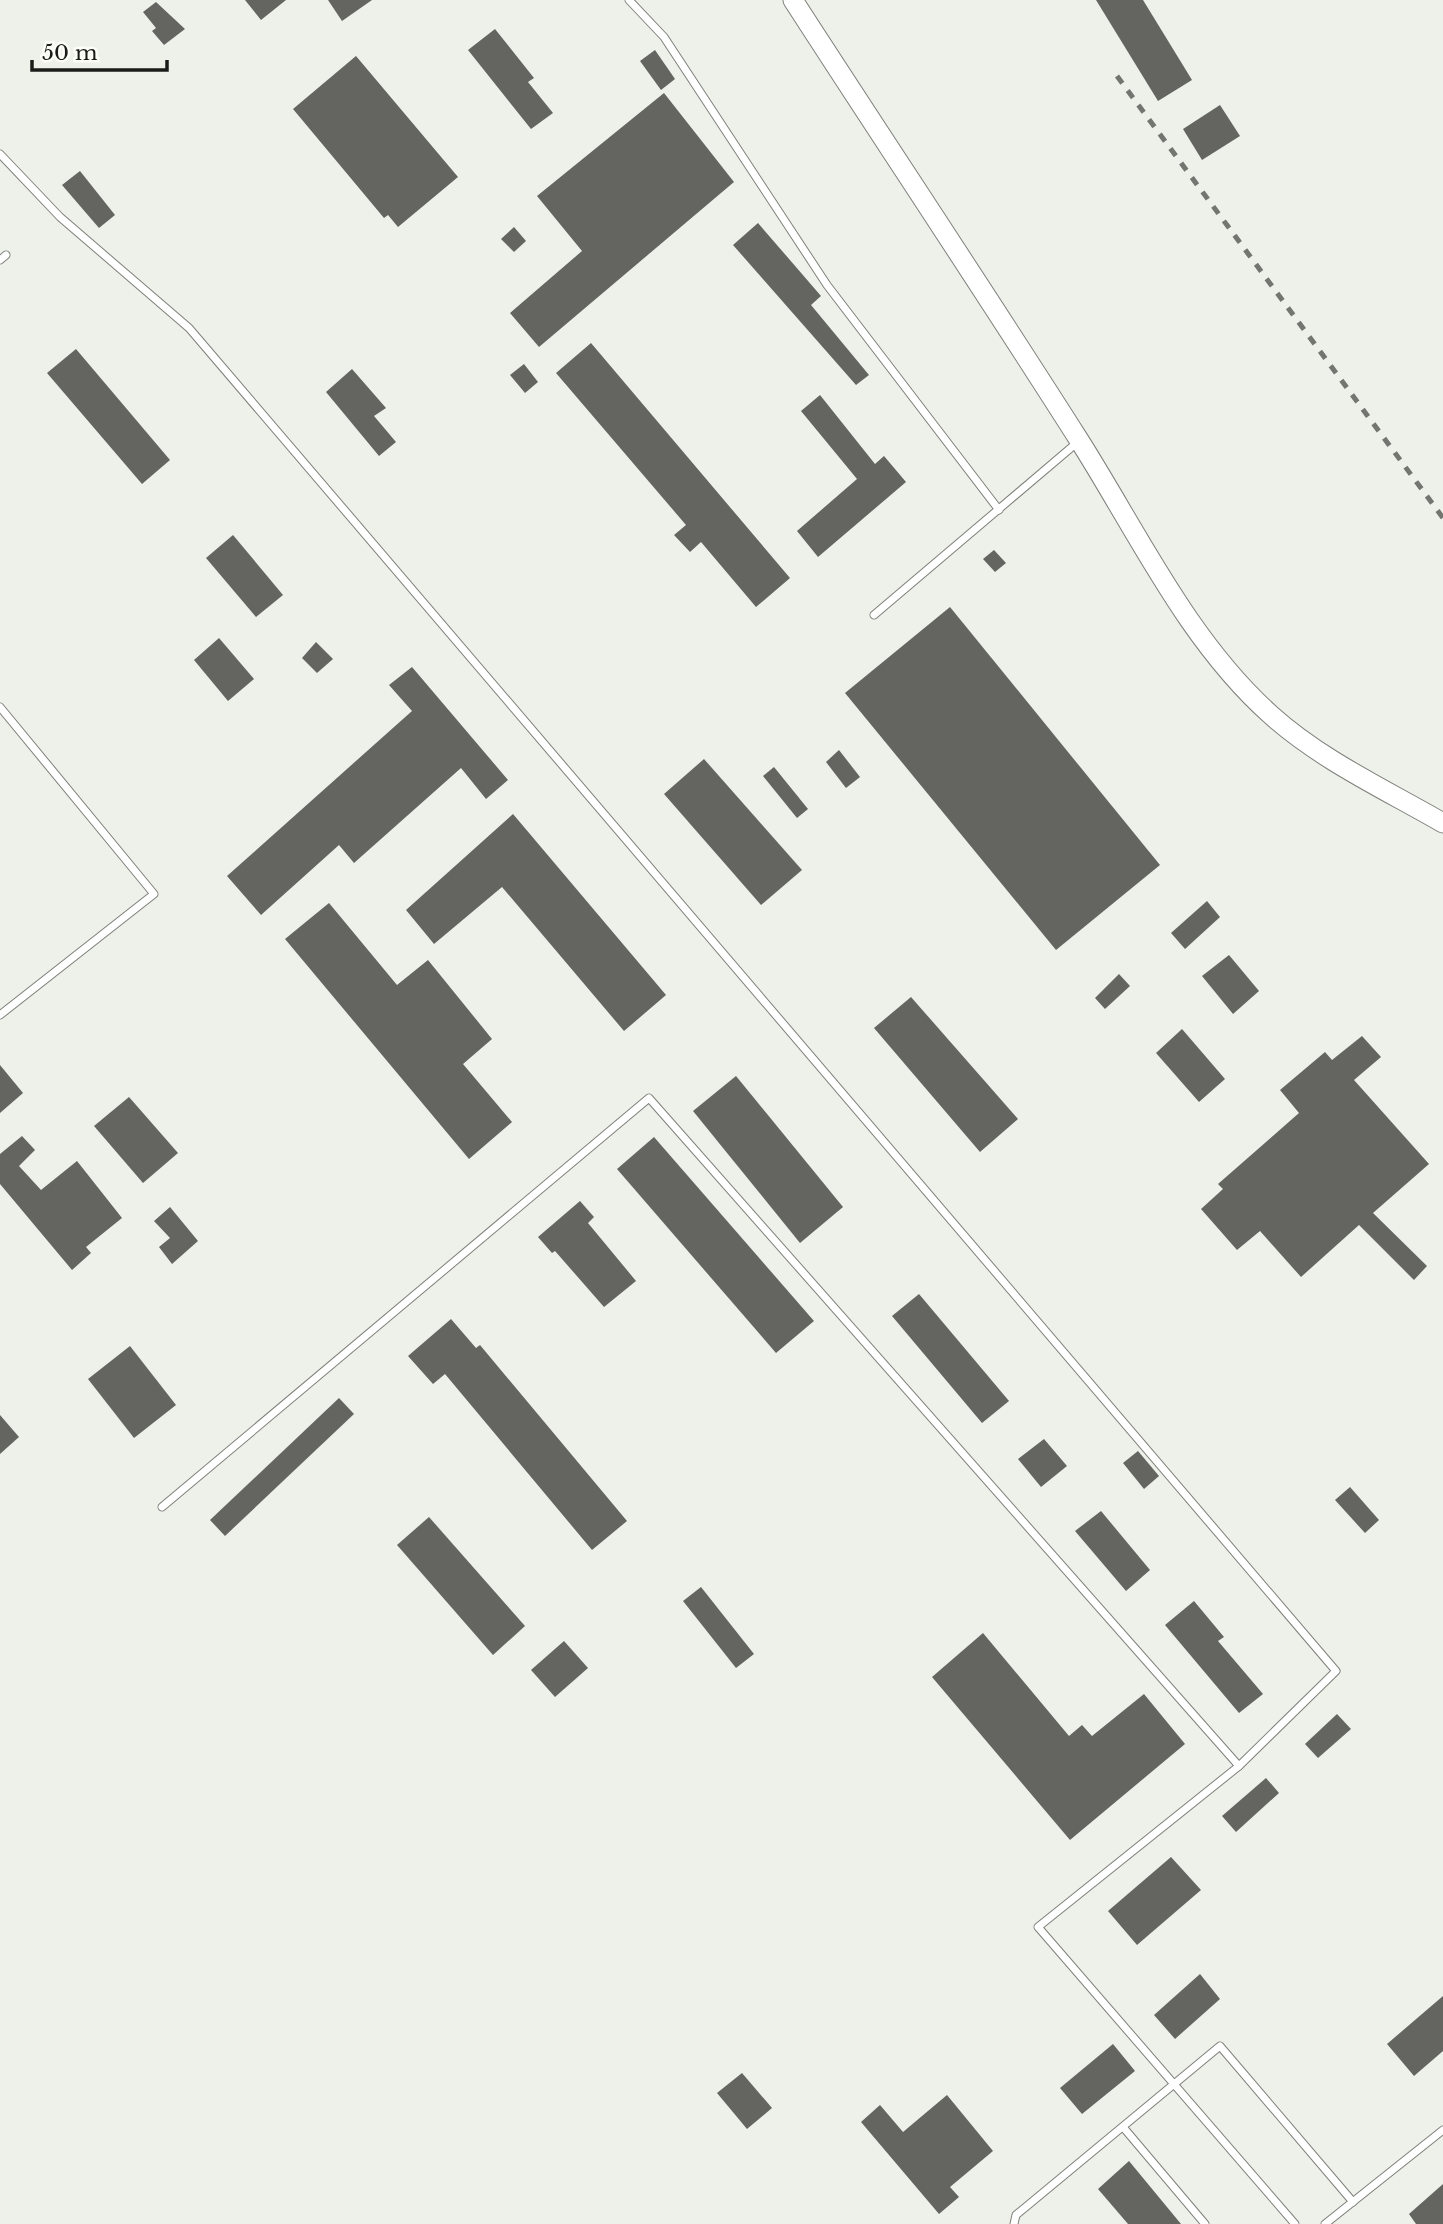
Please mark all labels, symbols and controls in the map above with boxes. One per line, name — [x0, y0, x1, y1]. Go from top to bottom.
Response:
scale bar — [32, 28, 166, 72]
text: 50 m — [42, 40, 98, 66]

